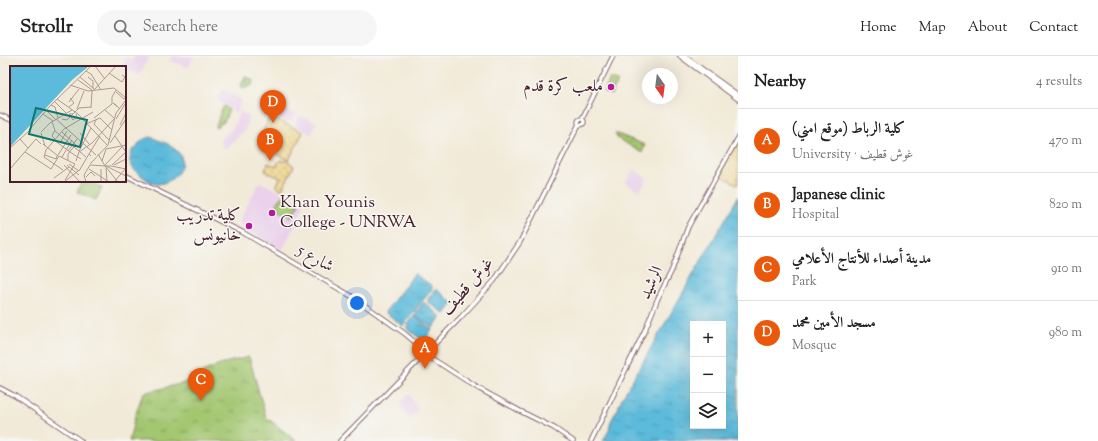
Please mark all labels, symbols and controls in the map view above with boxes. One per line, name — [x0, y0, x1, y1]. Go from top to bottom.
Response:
search box — [97, 10, 377, 46]
text: Strollr — [20, 14, 73, 41]
icon: search — [111, 17, 133, 39]
text: Search here — [143, 17, 218, 38]
text: Home — [860, 18, 897, 38]
text: Map — [919, 18, 946, 38]
text: About — [968, 18, 1007, 38]
text: Contact — [1029, 18, 1078, 38]
inset map — [10, 66, 126, 182]
north arrow — [642, 68, 678, 104]
text: Nearby — [754, 70, 806, 94]
text: 4 results — [1036, 73, 1082, 91]
place label: ملعب كرة قدم — [523, 75, 603, 100]
marker: ملعب كرة قدم — [606, 82, 616, 92]
pin: D — [260, 90, 286, 123]
text: كلية الرباط (موقع امني) — [792, 119, 906, 140]
pin: B — [257, 128, 283, 161]
text: A — [762, 132, 772, 150]
text: 470 m — [1049, 132, 1082, 150]
text: University · غوش قطيف — [792, 146, 913, 164]
text: Japanese clinic — [792, 185, 885, 206]
place label: Khan Younis College - UNRWA — [280, 191, 417, 235]
text: B — [763, 196, 771, 214]
text: 820 m — [1049, 196, 1082, 214]
place label: كلية تدريب خانيونس — [176, 204, 241, 248]
text: Hospital — [792, 206, 839, 224]
marker: Khan Younis College - UNRWA — [267, 208, 277, 218]
marker: كلية تدريب خانيونس — [244, 221, 254, 231]
street label: شارع 5 — [291, 238, 338, 279]
text: مدينة أصداء للأنتاج الأعلامي — [792, 249, 931, 270]
street label: غوش قطيف — [436, 253, 500, 321]
text: C — [762, 260, 772, 278]
text: 910 m — [1051, 260, 1082, 278]
street label: الرشيد — [634, 262, 670, 304]
text: Park — [792, 273, 817, 291]
your location — [347, 293, 367, 313]
text: مسجد الأمين محمد — [792, 313, 876, 334]
map controls — [690, 321, 726, 429]
button: + — [690, 321, 726, 357]
text: D — [762, 324, 772, 342]
text: 980 m — [1049, 324, 1082, 342]
pin: A — [412, 336, 438, 369]
text: Mosque — [792, 337, 837, 355]
button: − — [690, 357, 726, 393]
pin: C — [188, 368, 214, 401]
button: layers — [690, 393, 726, 429]

